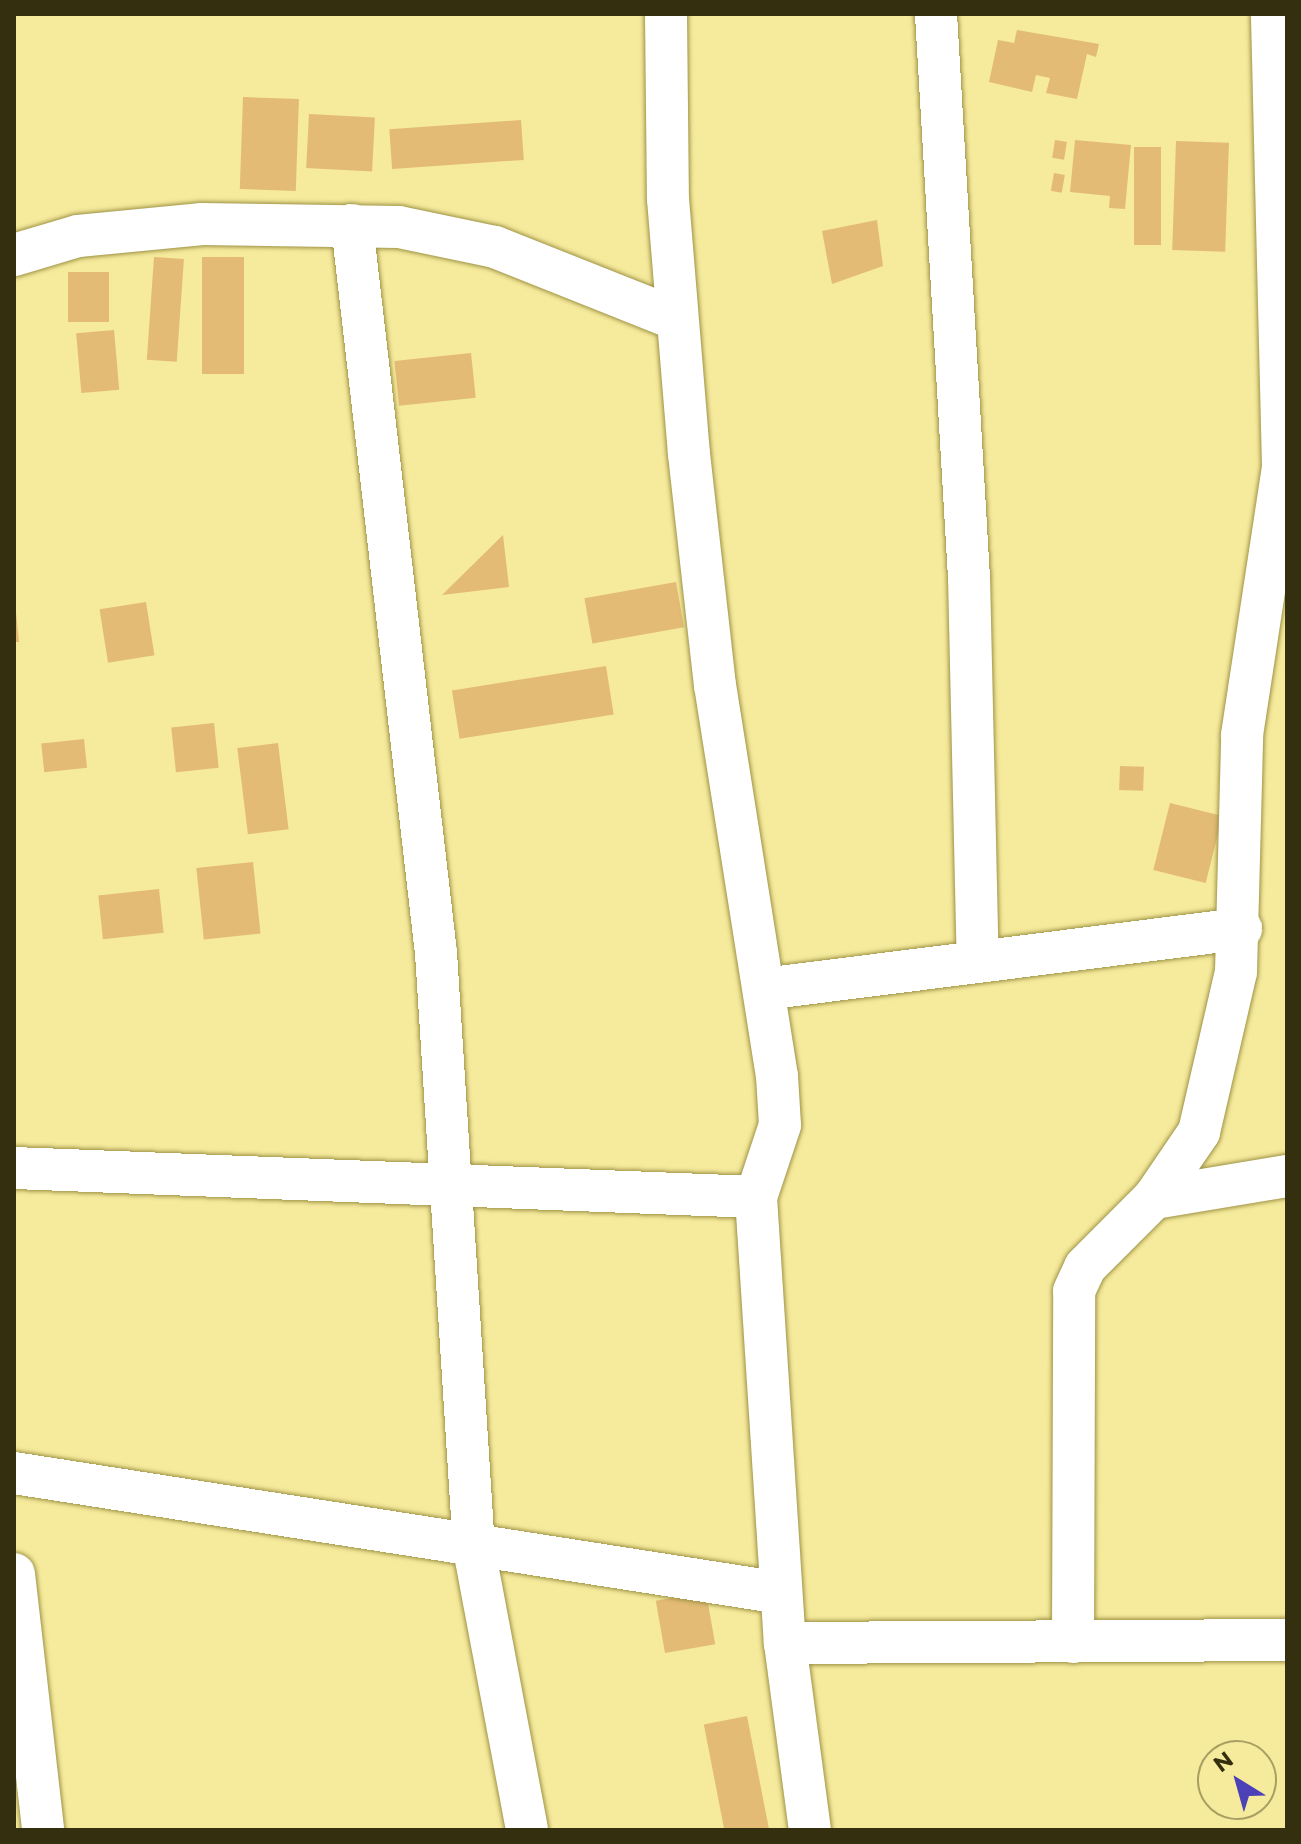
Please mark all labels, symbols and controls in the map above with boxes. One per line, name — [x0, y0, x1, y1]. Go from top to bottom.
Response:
north arrow — [1197, 1740, 1277, 1820]
text: N — [1208, 1746, 1239, 1778]

